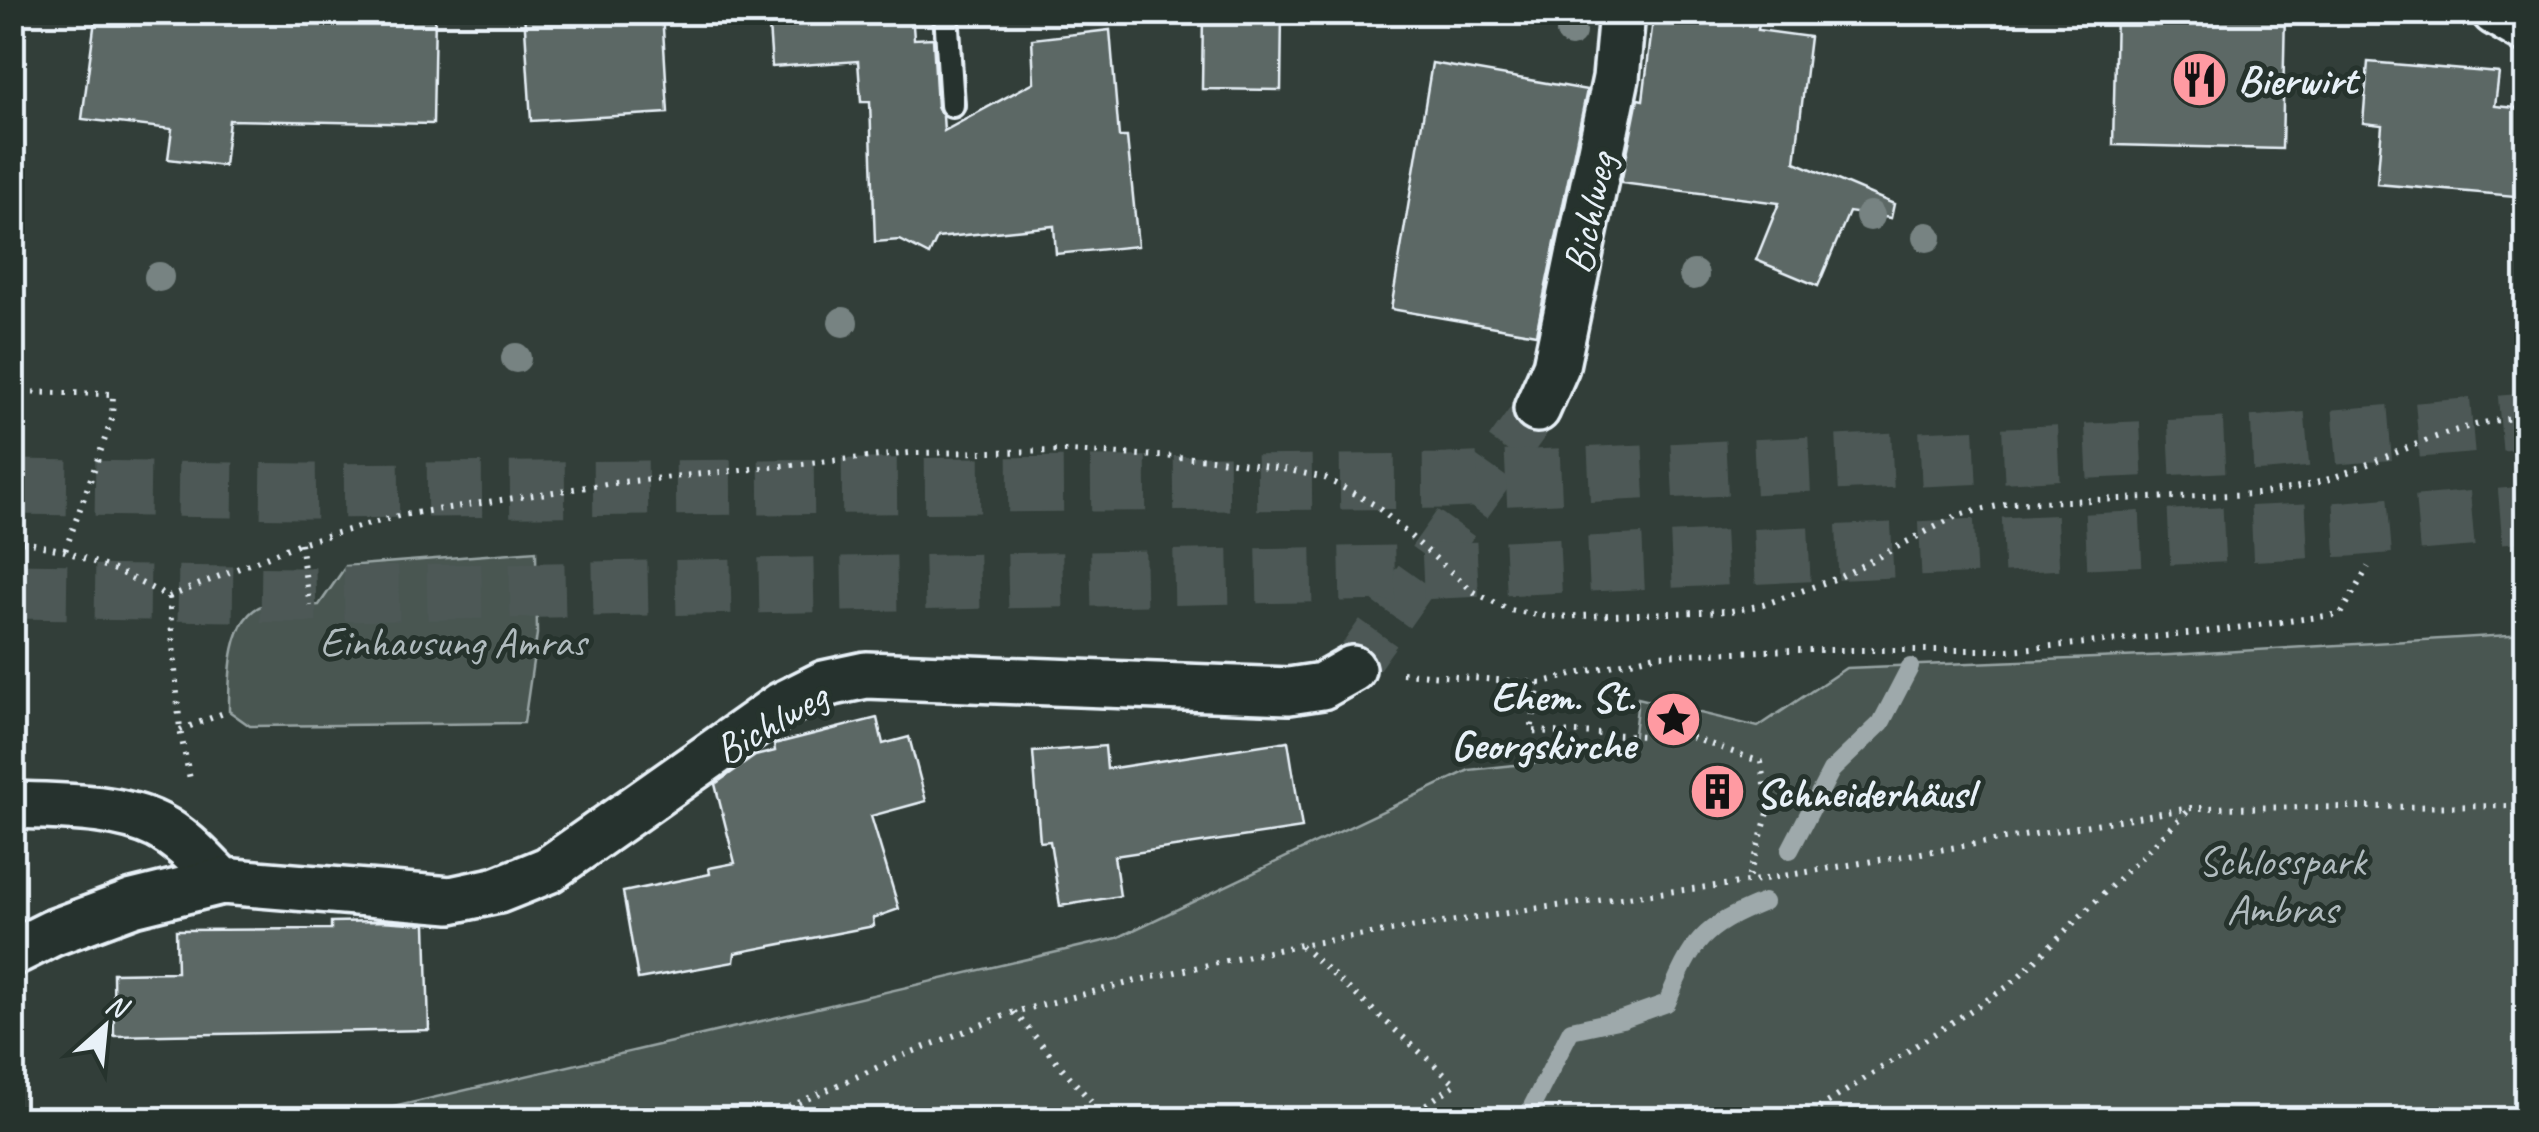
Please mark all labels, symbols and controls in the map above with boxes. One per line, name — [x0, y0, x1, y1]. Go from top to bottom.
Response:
restaurant icon: Bierwirt — [2169, 49, 2229, 109]
place label: Bierwirt — [2238, 54, 2361, 107]
street label: Bichlweg — [1551, 145, 1629, 278]
park label: Einhausung Amras — [320, 616, 590, 669]
street label: Bichlweg — [705, 668, 839, 777]
place label: Ehem. St. Georgskirche — [1451, 671, 1639, 772]
place icon: Ehem. St. Georgskirche — [1644, 690, 1704, 750]
building icon: Schneiderhäusl — [1687, 762, 1747, 822]
place label: Schneiderhäusl — [1756, 767, 1981, 820]
park label: Schlosspark Ambras — [2198, 835, 2368, 936]
north arrow — [55, 977, 155, 1077]
text: N — [100, 986, 136, 1027]

